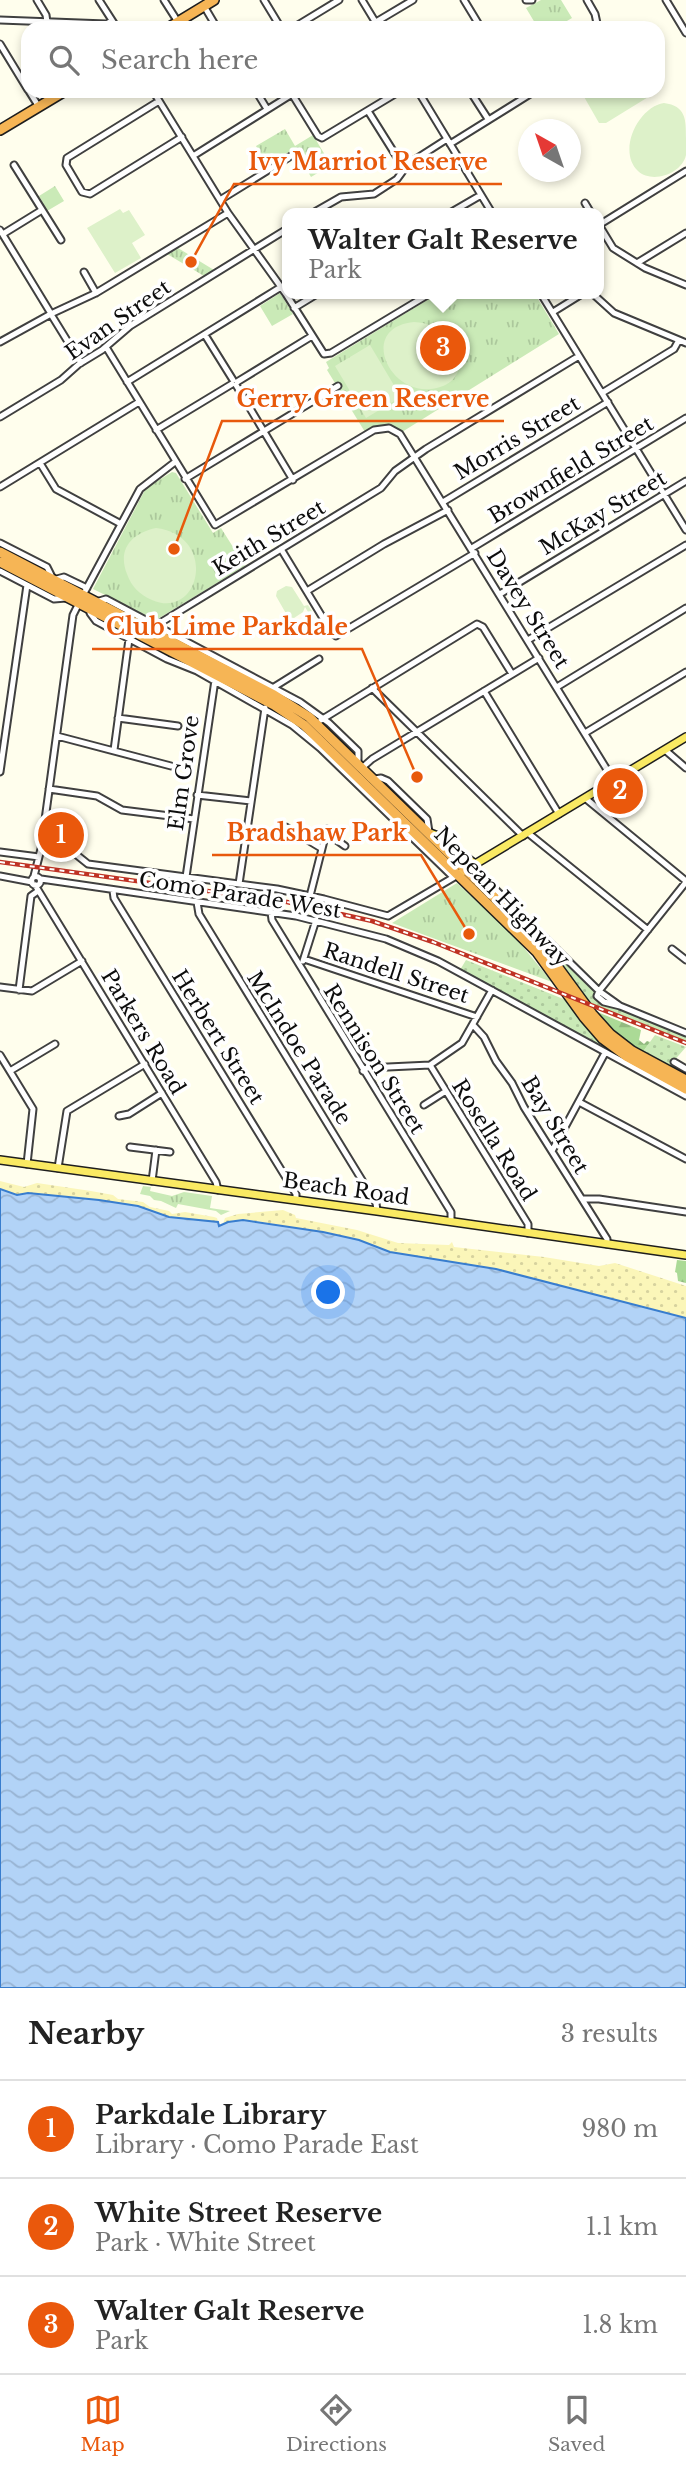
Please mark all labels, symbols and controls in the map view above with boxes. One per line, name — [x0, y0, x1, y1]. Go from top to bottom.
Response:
search box — [21, 21, 665, 98]
icon: search — [45, 41, 83, 79]
text: Search here — [101, 44, 258, 76]
north arrow — [518, 119, 581, 182]
callout: Ivy Marriot Reserve — [234, 140, 502, 184]
text: Ivy Marriot Reserve — [248, 148, 488, 176]
popup — [282, 208, 604, 299]
text: Walter Galt Reserve — [308, 224, 578, 256]
text: Park — [308, 256, 362, 284]
street label: Evan Street — [60, 274, 176, 366]
pin: 3 — [420, 322, 466, 374]
callout: Gerry Green Reserve — [222, 377, 504, 421]
text: Gerry Green Reserve — [236, 385, 490, 413]
street label: Morris Street — [449, 390, 585, 486]
street label: Brownfield Street — [484, 411, 658, 529]
street label: McKay Street — [535, 465, 671, 561]
street label: Keith Street — [208, 494, 330, 582]
street label: Davey Street — [481, 545, 575, 673]
callout: Club Lime Parkdale — [92, 605, 362, 649]
text: Club Lime Parkdale — [106, 613, 348, 641]
street label: Elm Grove — [163, 714, 205, 832]
pin: 2 — [597, 765, 643, 817]
pin: 1 — [38, 809, 84, 861]
callout: Bradshaw Park — [212, 811, 421, 855]
text: Bradshaw Park — [227, 819, 408, 847]
street label: Nepean Highway — [429, 822, 576, 973]
street label: Como Parade West — [137, 866, 343, 924]
street label: Randell Street — [320, 937, 472, 1009]
street label: Parkers Road — [95, 965, 191, 1099]
street label: Herbert Street — [166, 965, 270, 1109]
street label: McIndoe Parade — [241, 966, 357, 1130]
street label: Rennison Street — [318, 979, 430, 1139]
street label: Bay Street — [516, 1071, 594, 1179]
street label: Rosella Road — [446, 1074, 542, 1206]
street label: Beach Road — [281, 1167, 411, 1211]
your location — [311, 1275, 345, 1309]
text: Nearby — [28, 2015, 144, 2052]
text: 3 results — [561, 2020, 658, 2048]
text: Parkdale Library — [95, 2099, 326, 2131]
text: 1 — [46, 2115, 56, 2143]
text: 980 m — [582, 2115, 658, 2143]
text: Library · Como Parade East — [95, 2131, 419, 2159]
text: White Street Reserve — [95, 2197, 382, 2229]
text: 2 — [44, 2213, 58, 2241]
text: 1.1 km — [586, 2213, 658, 2241]
text: Park · White Street — [95, 2229, 316, 2257]
text: Walter Galt Reserve — [95, 2295, 365, 2327]
text: 3 — [44, 2311, 58, 2339]
text: 1.8 km — [582, 2311, 658, 2339]
text: Park — [95, 2327, 148, 2355]
tab: Map — [81, 2391, 125, 2456]
tab: Directions — [286, 2391, 387, 2456]
tab: Saved — [548, 2391, 605, 2456]

